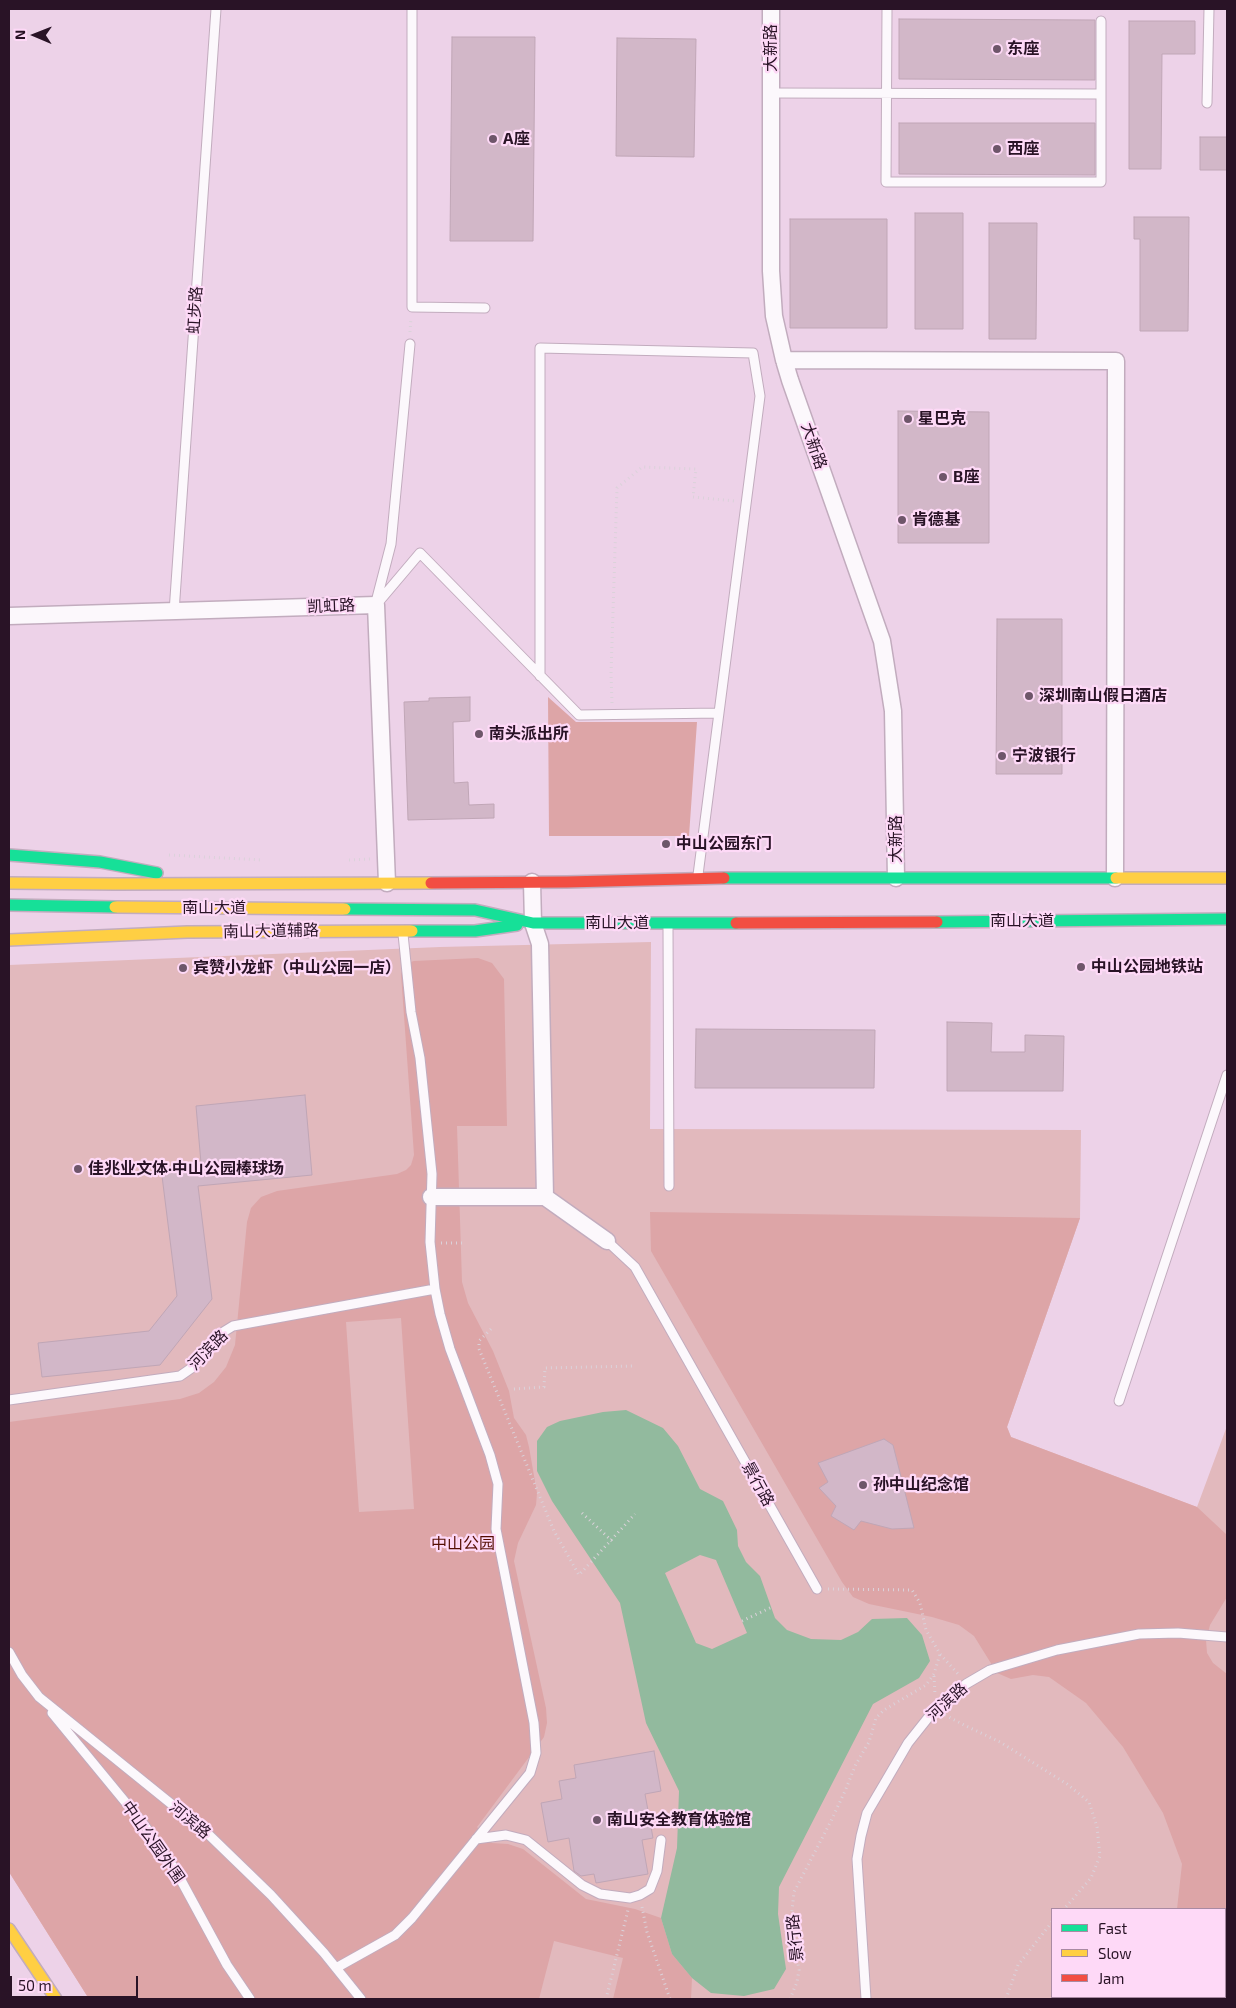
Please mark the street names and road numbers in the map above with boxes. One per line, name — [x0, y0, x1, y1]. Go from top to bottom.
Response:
street label: 大新路 — [761, 24, 781, 72]
street label: 虹步路 — [184, 285, 206, 335]
street label: 大新路 — [797, 420, 831, 472]
street label: 凯虹路 — [307, 596, 355, 616]
street label: 大新路 — [886, 815, 906, 863]
street label: 南山大道 — [182, 898, 246, 918]
street label: 南山大道 — [990, 911, 1054, 931]
street label: 南山大道 — [585, 913, 649, 933]
street label: 南山大道辅路 — [223, 921, 319, 941]
street label: 河滨路 — [184, 1326, 232, 1374]
street label: 景行路 — [738, 1458, 778, 1510]
street label: 河滨路 — [923, 1679, 971, 1725]
street label: 中山公园外围 — [118, 1797, 188, 1887]
street label: 河滨路 — [165, 1797, 215, 1843]
street label: 景行路 — [783, 1913, 807, 1963]

